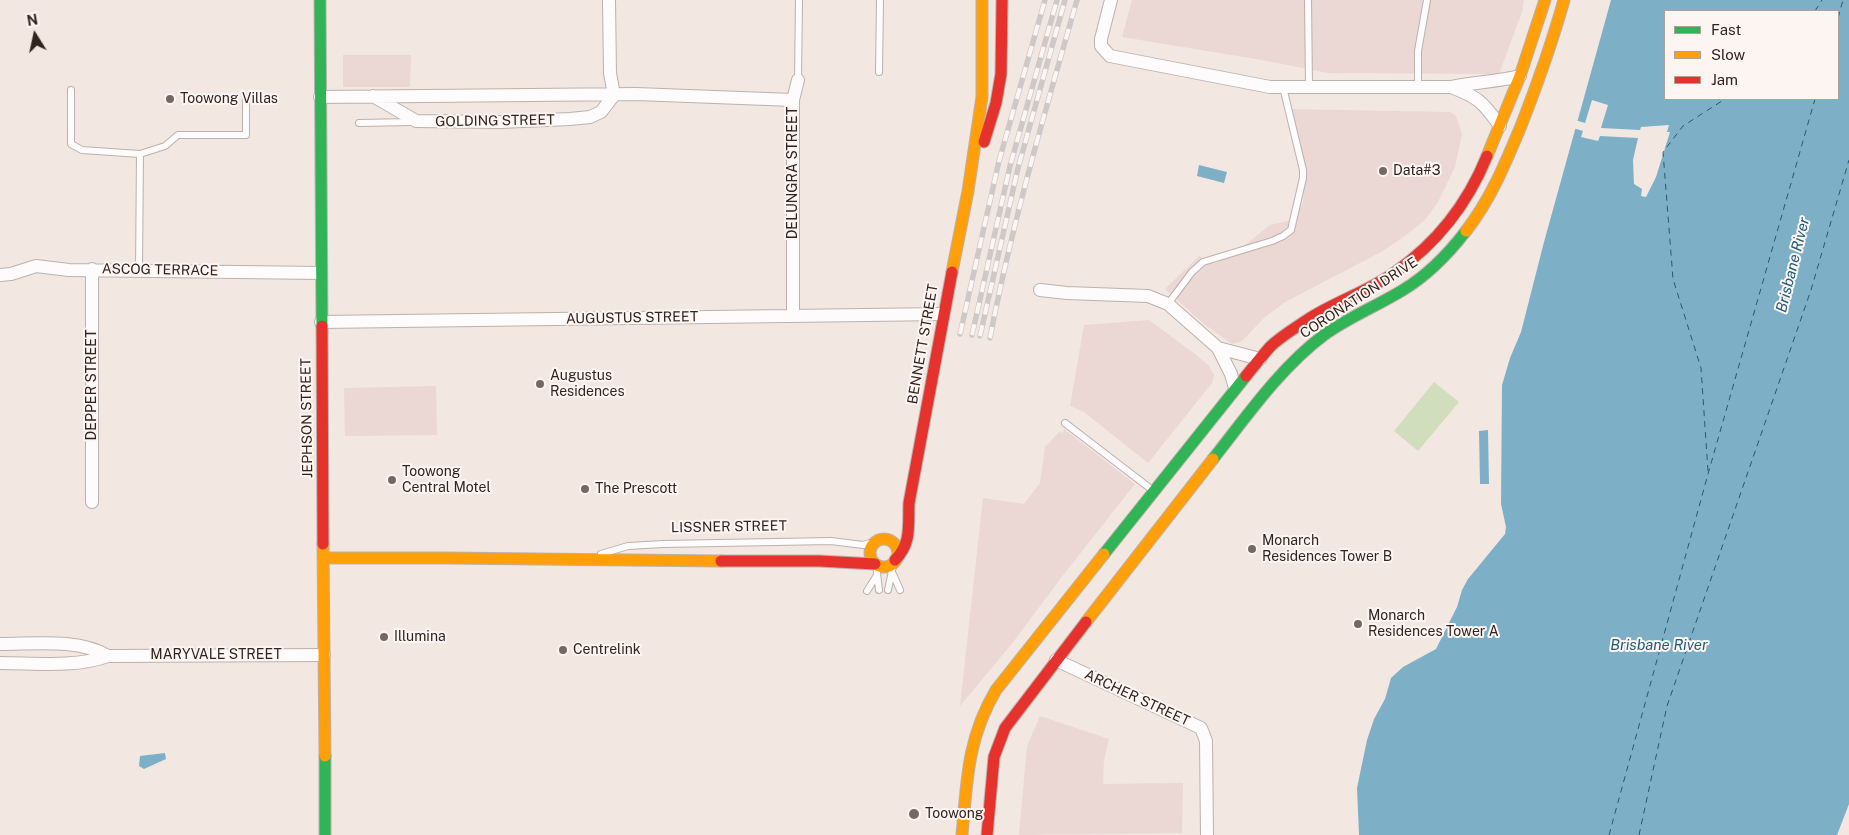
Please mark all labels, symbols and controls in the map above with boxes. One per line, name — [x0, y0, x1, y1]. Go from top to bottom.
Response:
north arrow — [10, 10, 60, 60]
legend — [1664, 10, 1839, 100]
text: N — [26, 11, 39, 29]
text: Fast — [1711, 21, 1741, 38]
text: Slow — [1711, 46, 1745, 63]
text: Jam — [1711, 71, 1738, 88]
place label: Toowong Villas — [180, 91, 278, 107]
marker: Toowong Villas — [164, 93, 176, 105]
street label: DELUNGRA STREET — [785, 107, 801, 239]
street label: GOLDING STREET — [435, 112, 555, 130]
place label: Data#3 — [1393, 163, 1441, 179]
marker: Data#3 — [1377, 165, 1389, 177]
water label: Brisbane River — [1772, 216, 1814, 314]
street label: CORONATION DRIVE — [1297, 254, 1421, 342]
street label: ASCOG TERRACE — [102, 261, 218, 279]
street label: BENNETT STREET — [904, 283, 942, 405]
street label: AUGUSTUS STREET — [566, 308, 698, 328]
street label: DEPPER STREET — [84, 330, 100, 440]
street label: JEPHSON STREET — [298, 358, 316, 478]
place label: Augustus Residences — [550, 368, 625, 401]
marker: Augustus Residences — [534, 378, 546, 390]
place label: Toowong Central Motel — [402, 464, 491, 497]
marker: Toowong Central Motel — [386, 474, 398, 486]
place label: The Prescott — [595, 481, 677, 497]
marker: The Prescott — [579, 483, 591, 495]
street label: LISSNER STREET — [671, 518, 787, 536]
place label: Monarch Residences Tower B — [1262, 533, 1392, 566]
marker: Monarch Residences Tower B — [1246, 543, 1258, 555]
place label: Monarch Residences Tower A — [1368, 608, 1499, 640]
marker: Monarch Residences Tower A — [1352, 618, 1364, 630]
place label: Illumina — [394, 629, 446, 645]
marker: Illumina — [378, 631, 390, 643]
water label: Brisbane River — [1610, 636, 1708, 654]
place label: Centrelink — [573, 642, 641, 658]
marker: Centrelink — [557, 644, 569, 656]
street label: MARYVALE STREET — [150, 647, 282, 663]
street label: ARCHER STREET — [1082, 666, 1192, 730]
place label: Toowong — [925, 806, 984, 822]
marker: Toowong — [907, 807, 921, 821]

